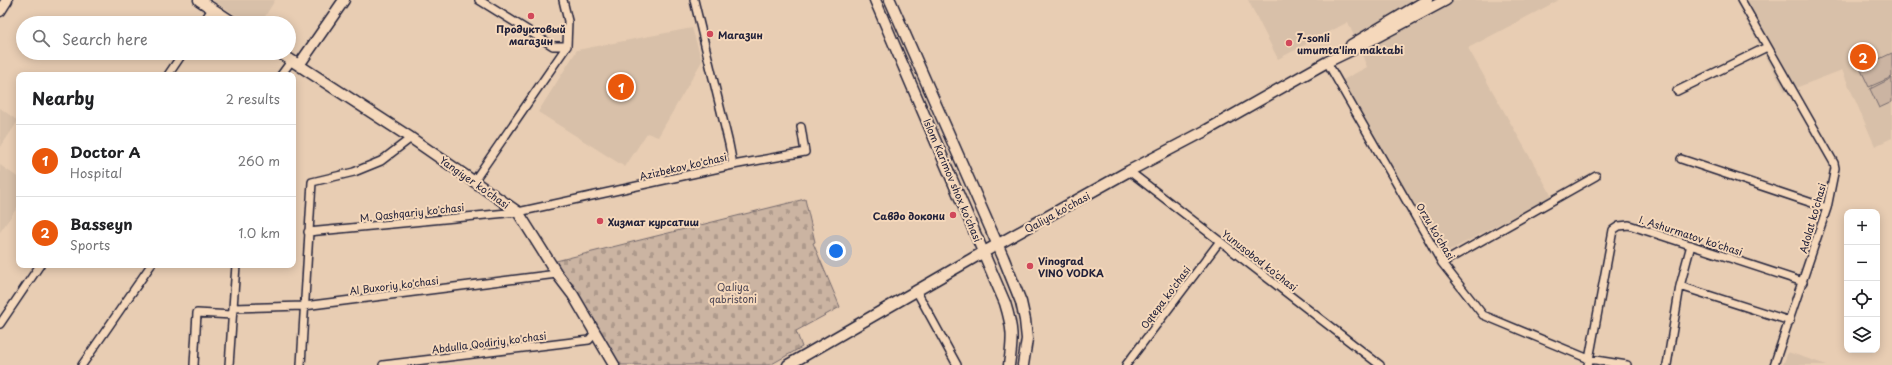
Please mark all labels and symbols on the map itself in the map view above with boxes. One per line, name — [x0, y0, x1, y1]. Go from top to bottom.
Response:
marker: Продуктовый магазин — [526, 11, 536, 21]
place label: Продуктовый магазин — [496, 21, 566, 48]
place label: Магазин — [718, 27, 763, 42]
marker: Магазин — [705, 29, 715, 39]
place label: 7-sonli umumta'lim maktabi — [1297, 30, 1403, 57]
marker: 7-sonli umumta'lim maktabi — [1284, 38, 1294, 48]
pin: 2 — [1850, 42, 1876, 72]
pin: 1 — [608, 72, 634, 102]
street label: Islom Karimov shox ko'chasi — [920, 116, 986, 244]
street label: Azizbekov ko'chasi — [638, 149, 728, 183]
street label: Yangiyer ko'chasi — [437, 152, 513, 212]
street label: Adolat ko'chasi — [1795, 181, 1829, 255]
street label: Qaliya ko'chasi — [1021, 188, 1093, 237]
street label: M. Qashqariy ko'chasi — [359, 199, 465, 226]
street label: Orzu ko'chasi — [1413, 200, 1459, 262]
place label: Савдо докони — [873, 208, 945, 223]
marker: Савдо докони — [948, 210, 958, 220]
street label: I. Ashurmatov ko'chasi — [1637, 211, 1745, 259]
place label: Хизмат курсатиш — [608, 214, 699, 230]
marker: Хизмат курсатиш — [595, 216, 605, 226]
street label: Yunusobod ko'chasi — [1219, 226, 1301, 294]
your location — [826, 241, 846, 261]
place label: Vinograd VINO VODKA — [1038, 253, 1104, 280]
marker: Vinograd VINO VODKA — [1025, 261, 1035, 271]
street label: Oqtepa ko'chasi — [1136, 262, 1194, 332]
street label: Al Buxoriy ko'chasi — [348, 272, 440, 298]
park label: Qaliya qabristoni — [709, 279, 757, 306]
street label: Abdulla Qodiriy ko'chasi — [431, 328, 547, 357]

